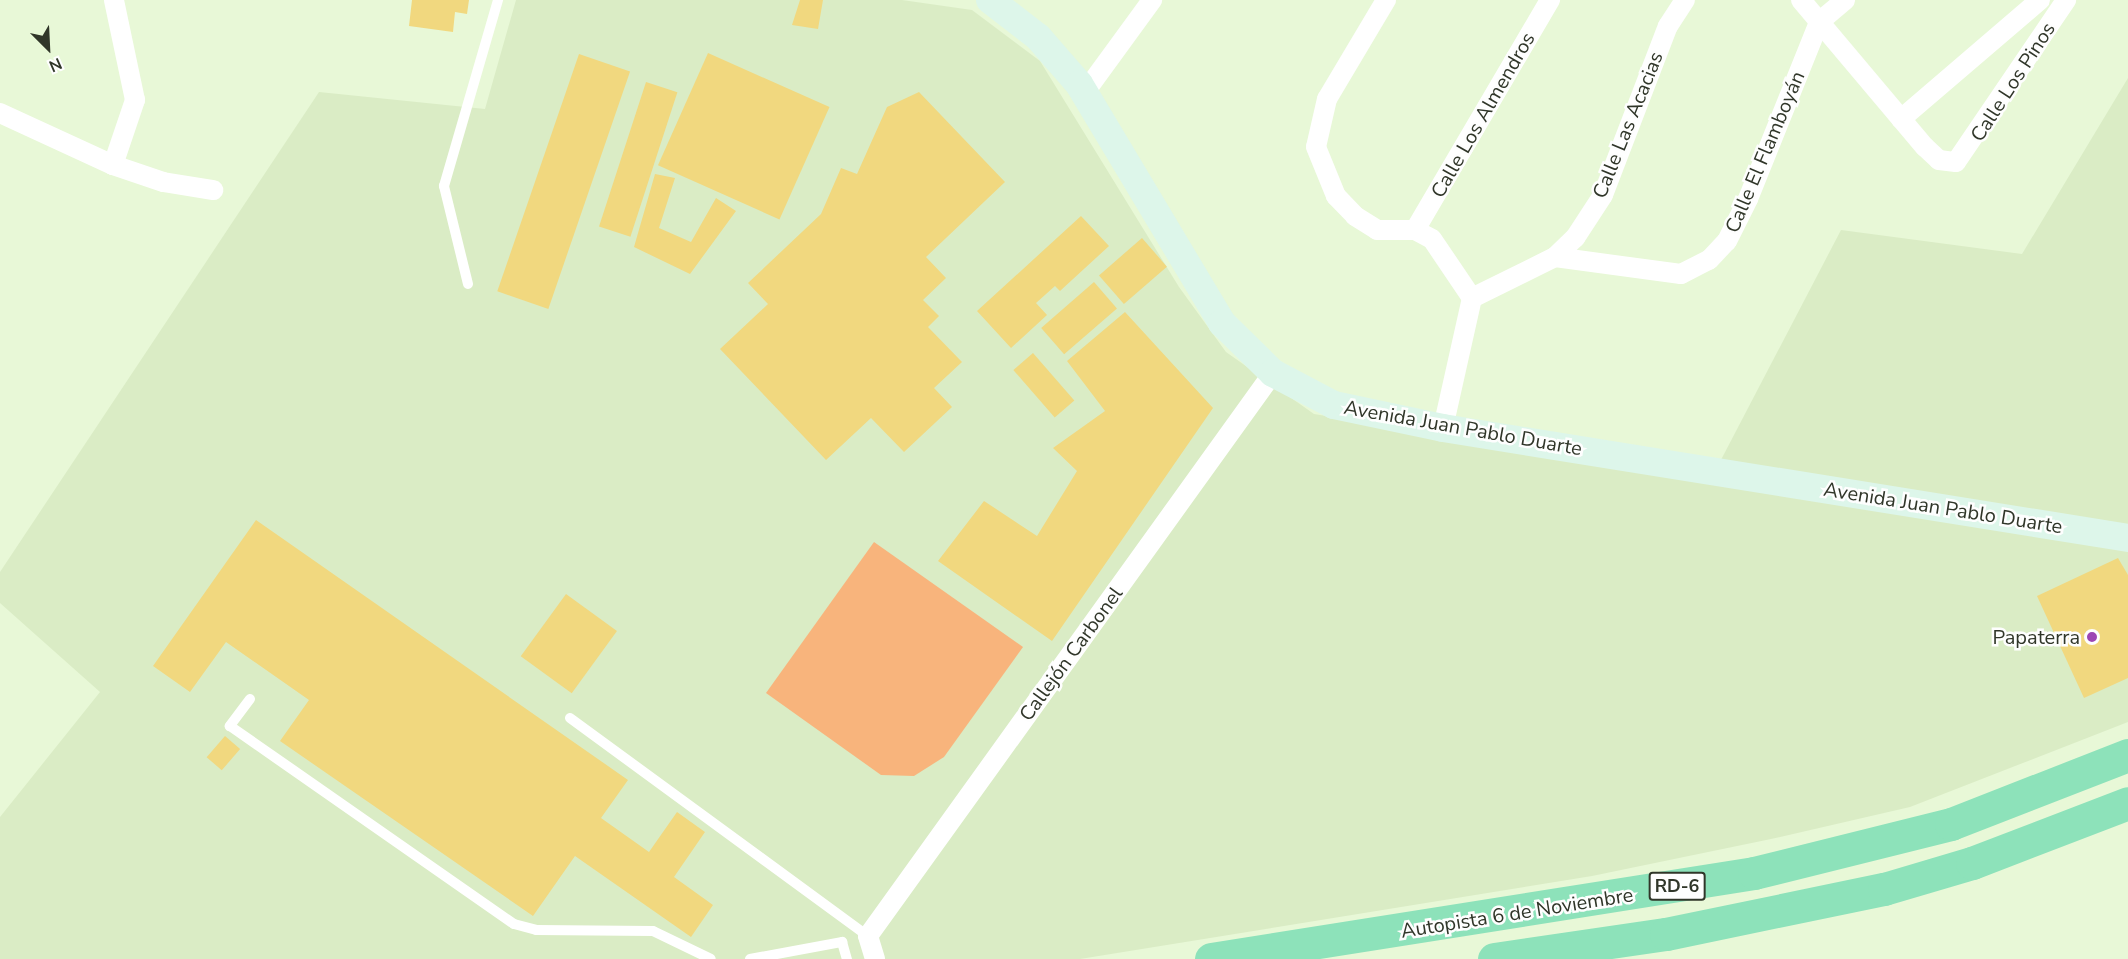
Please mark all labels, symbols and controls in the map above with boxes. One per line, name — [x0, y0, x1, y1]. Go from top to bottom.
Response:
north arrow — [18, 18, 78, 78]
street label: Calle Los Pinos — [1966, 18, 2060, 146]
street label: Calle Los Almendros — [1426, 28, 1540, 202]
street label: Calle Las Acacias — [1588, 48, 1668, 202]
text: N — [45, 52, 65, 77]
street label: Calle El Flamboyán — [1720, 68, 1810, 236]
street label: Avenida Juan Pablo Duarte — [1342, 395, 1584, 461]
street label: Avenida Juan Pablo Duarte — [1822, 477, 2064, 539]
street label: Callejón Carbonel — [1014, 582, 1128, 726]
place label: Papaterra — [1993, 625, 2080, 649]
marker: Papaterra — [2085, 630, 2099, 644]
road number: RD-6 — [1648, 871, 1706, 901]
street label: Autopista 6 de Noviembre — [1399, 883, 1635, 943]

